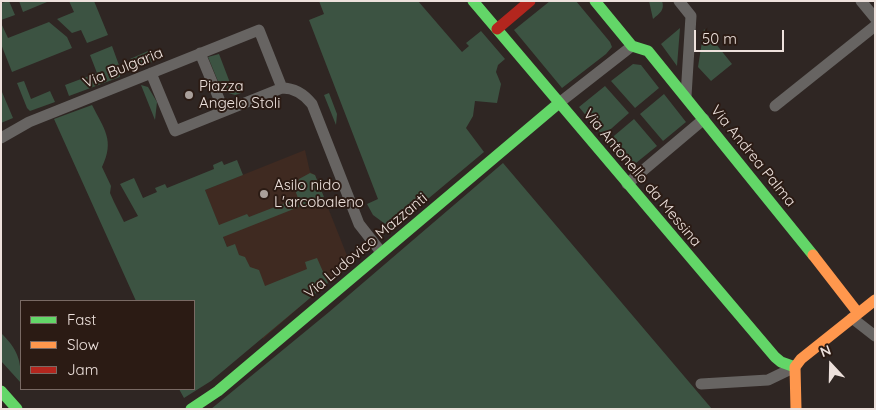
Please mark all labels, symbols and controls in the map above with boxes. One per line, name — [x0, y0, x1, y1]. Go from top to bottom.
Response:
scale bar — [696, 20, 786, 52]
text: 50 m — [702, 29, 737, 48]
street label: Via Bulgaria — [80, 44, 166, 92]
place label: Piazza Angelo Stoli — [199, 77, 281, 112]
marker: Piazza Angelo Stoli — [183, 89, 195, 101]
street label: Via Andrea Palma — [707, 102, 799, 210]
street label: Via Antonello da Messina — [579, 106, 705, 250]
place label: Asilo nido L'arcobaleno — [274, 176, 364, 211]
marker: Asilo nido L'arcobaleno — [258, 188, 270, 200]
street label: Via Ludovico Mazzanti — [301, 189, 431, 303]
legend — [20, 300, 195, 390]
text: Fast — [67, 310, 96, 329]
text: Slow — [67, 335, 99, 354]
north arrow — [806, 340, 856, 390]
text: N — [818, 341, 834, 361]
text: Jam — [67, 360, 98, 379]

